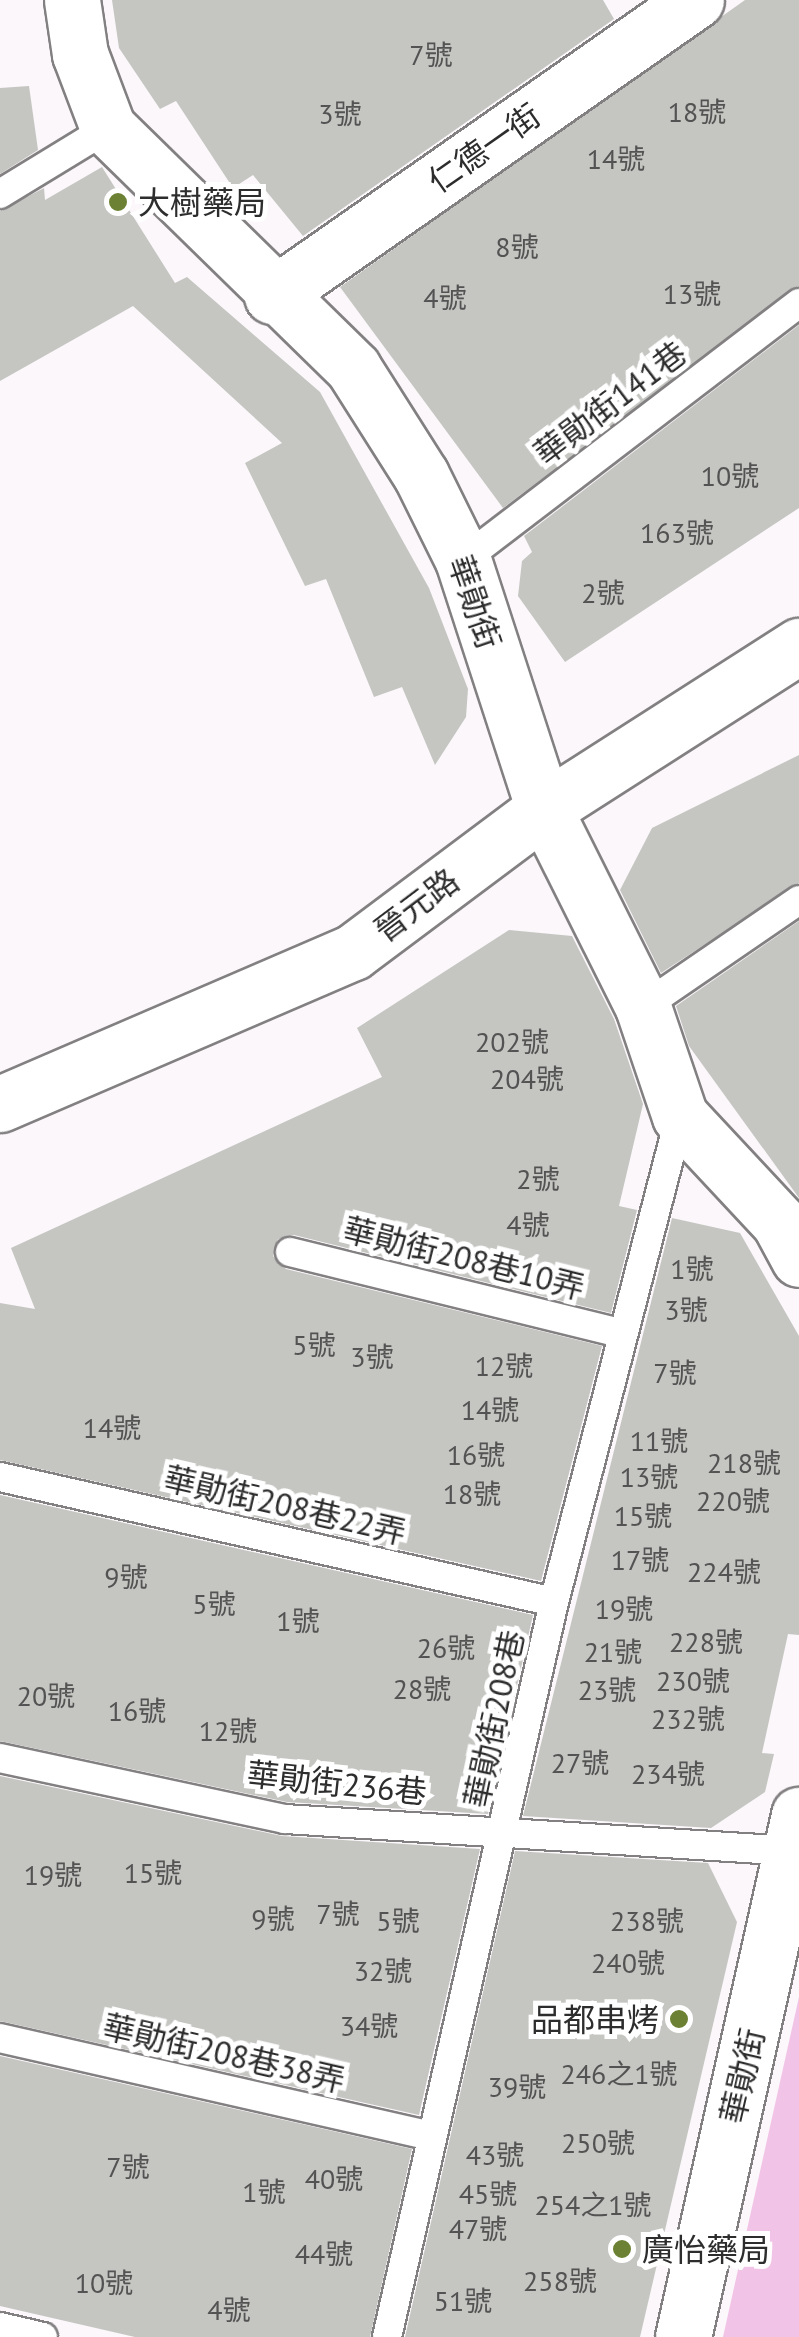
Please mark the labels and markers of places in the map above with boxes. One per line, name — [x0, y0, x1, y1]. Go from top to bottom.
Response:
place label: 大樹藥局 — [138, 183, 266, 221]
marker: 大樹藥局 — [107, 191, 129, 213]
place label: 品都串烤 — [531, 2000, 659, 2038]
marker: 品都串烤 — [668, 2008, 690, 2030]
place label: 廣怡藥局 — [642, 2230, 770, 2268]
marker: 廣怡藥局 — [611, 2238, 633, 2260]

